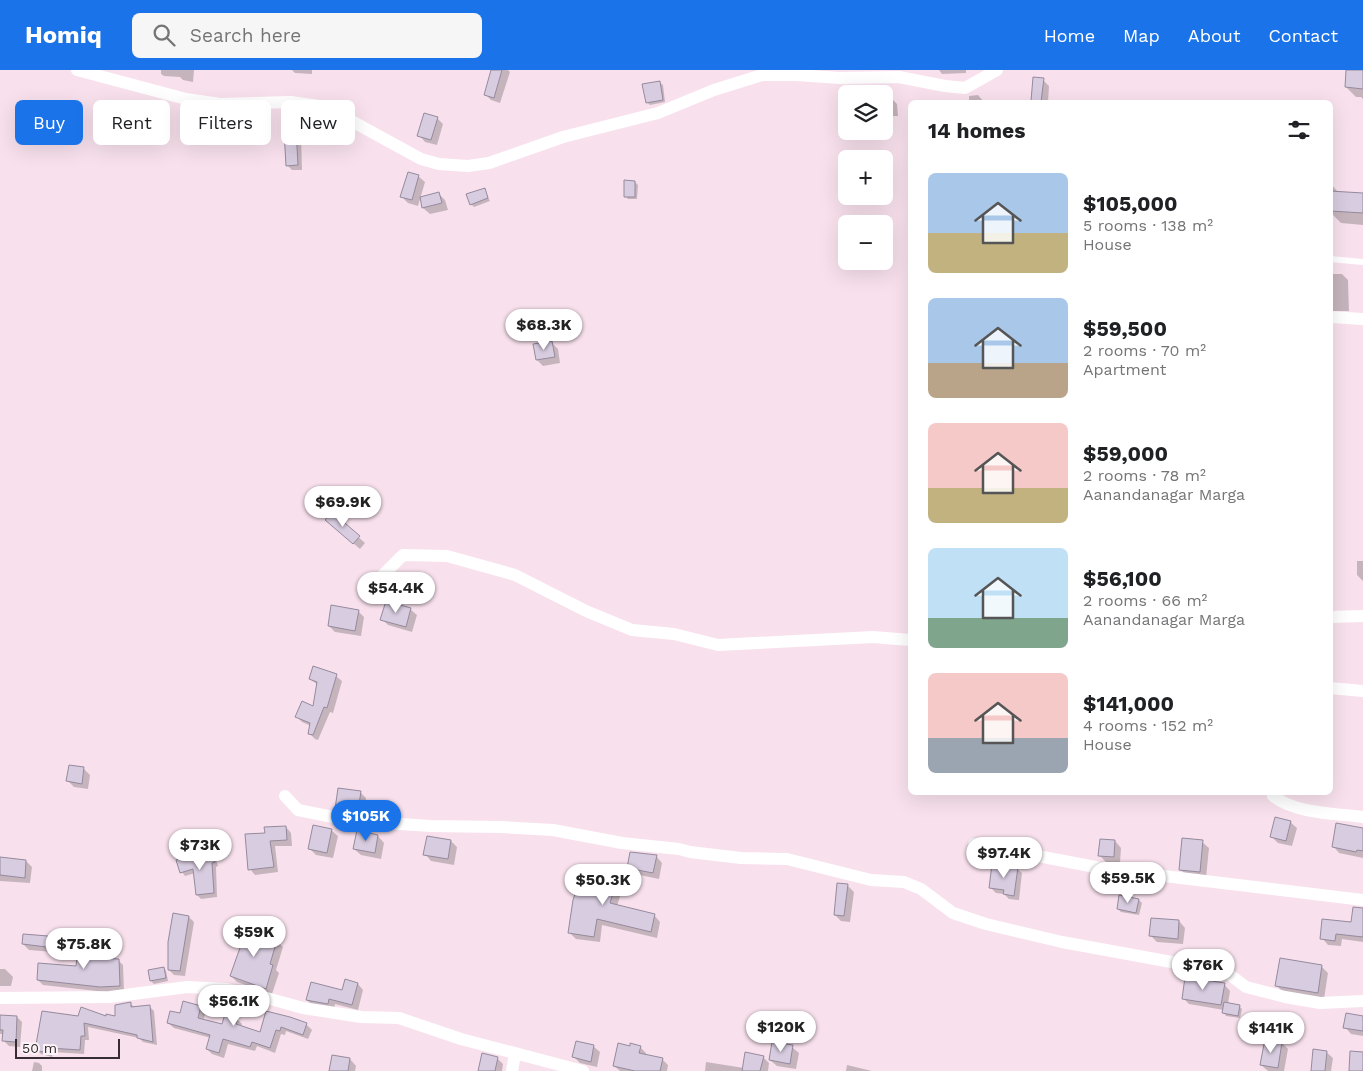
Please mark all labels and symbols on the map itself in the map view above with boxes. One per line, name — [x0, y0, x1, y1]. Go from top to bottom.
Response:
pin: $68.3K — [503, 308, 585, 351]
pin: $69.9K — [302, 486, 384, 528]
pin: $54.4K — [355, 572, 437, 614]
pin: $105K — [331, 800, 401, 842]
pin: $73K — [170, 828, 230, 871]
pin: $97.4K — [963, 836, 1045, 879]
pin: $59.5K — [1087, 862, 1169, 904]
pin: $50.3K — [562, 864, 644, 906]
pin: $59K — [224, 916, 284, 958]
pin: $75.8K — [43, 928, 125, 970]
pin: $76K — [1173, 948, 1233, 991]
pin: $56.1K — [193, 984, 275, 1027]
pin: $120K — [746, 1010, 816, 1053]
pin: $141K — [1236, 1012, 1306, 1054]
scale bar — [15, 1036, 120, 1059]

